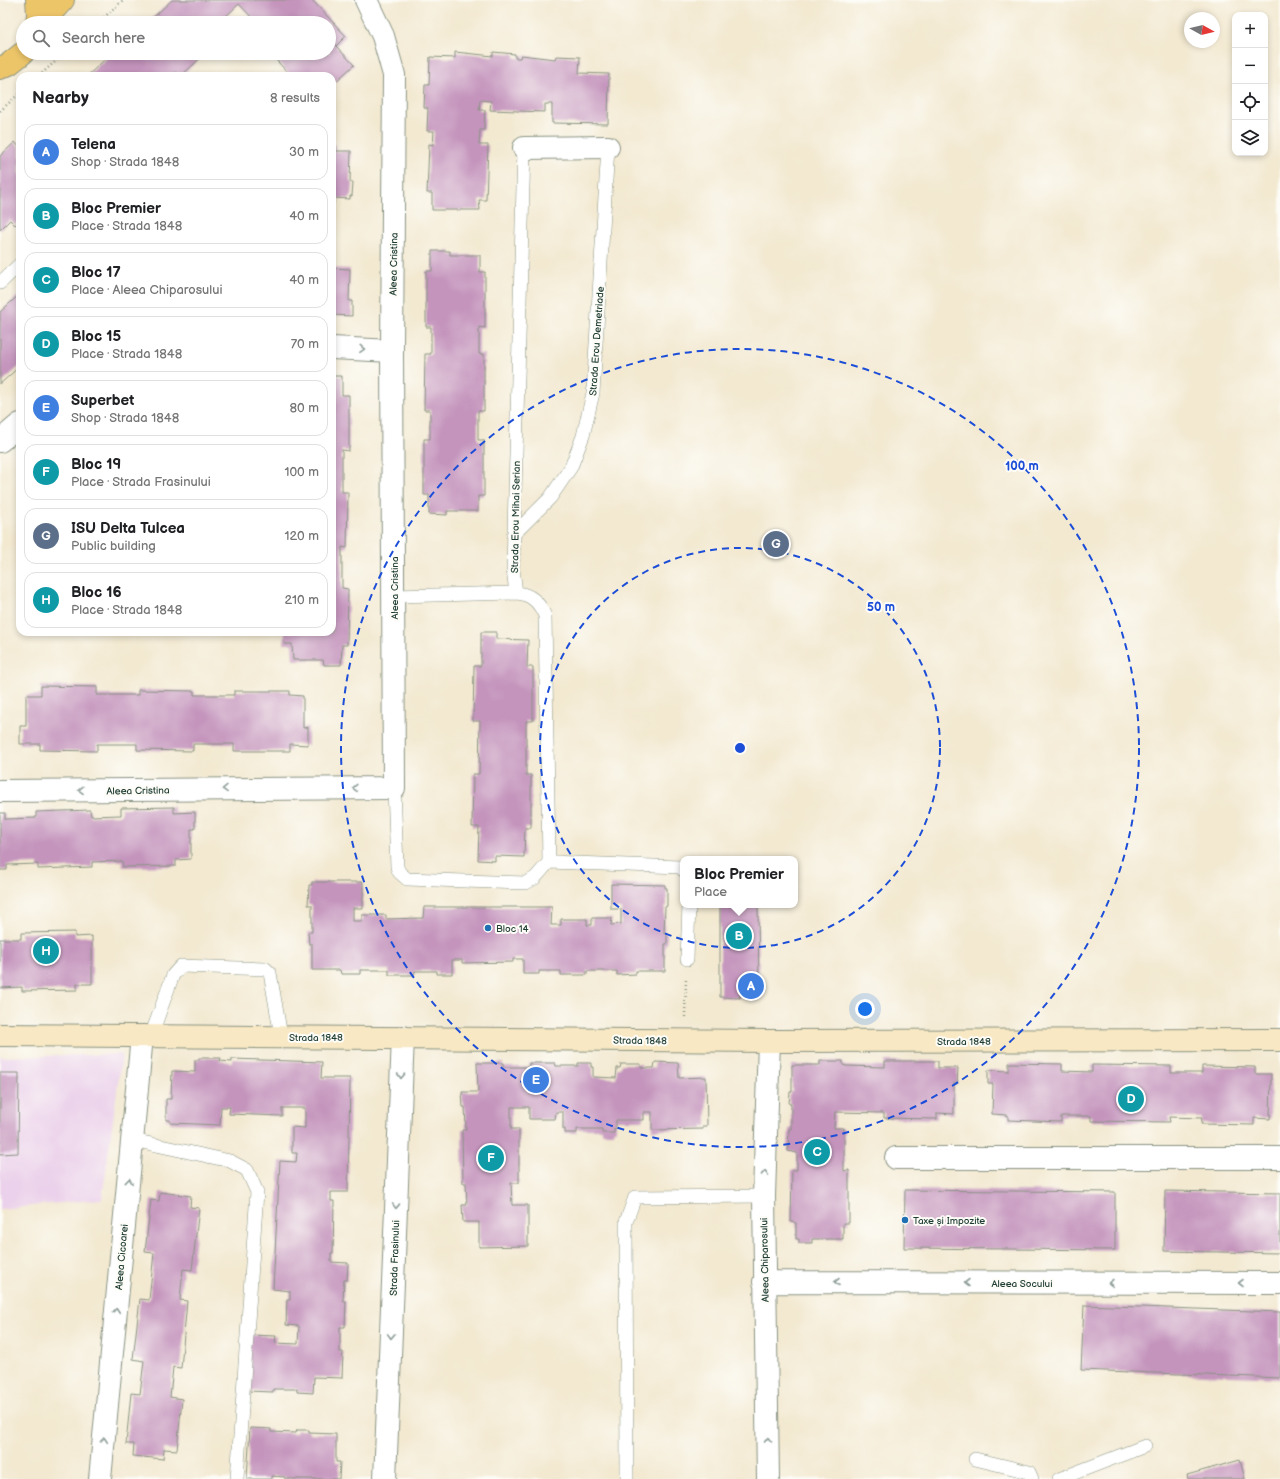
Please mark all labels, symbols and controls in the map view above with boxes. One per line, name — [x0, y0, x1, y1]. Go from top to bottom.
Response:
north arrow — [1184, 12, 1220, 48]
map controls — [1232, 12, 1268, 156]
button: + — [1232, 12, 1268, 48]
search box — [16, 16, 336, 60]
icon: search — [30, 27, 52, 49]
text: Search here — [62, 29, 145, 48]
button: − — [1232, 48, 1268, 84]
button: locate — [1232, 84, 1268, 120]
text: Nearby — [32, 88, 89, 108]
text: 8 results — [270, 90, 320, 106]
button: layers — [1232, 120, 1268, 156]
text: Telena — [71, 135, 116, 154]
text: A — [42, 144, 50, 160]
text: 30 m — [289, 144, 319, 160]
text: Shop · Strada 1848 — [71, 154, 179, 170]
text: Bloc Premier — [71, 199, 161, 218]
text: B — [41, 208, 51, 224]
text: 40 m — [289, 208, 319, 224]
text: Place · Strada 1848 — [71, 218, 182, 234]
street label: Aleea Cristina — [387, 232, 401, 296]
text: Bloc 17 — [71, 263, 121, 282]
text: C — [41, 272, 51, 288]
text: 40 m — [289, 272, 319, 288]
text: Place · Aleea Chiparosului — [71, 282, 223, 298]
street label: Strada Erou Demetriade — [587, 286, 607, 396]
text: Bloc 15 — [71, 327, 121, 346]
text: D — [41, 336, 51, 352]
text: 70 m — [291, 336, 319, 352]
one-way arrow — [359, 345, 365, 354]
text: Place · Strada 1848 — [71, 346, 182, 362]
text: Superbet — [71, 391, 134, 410]
text: E — [42, 400, 50, 416]
text: 80 m — [290, 400, 319, 416]
text: Shop · Strada 1848 — [71, 410, 179, 426]
text: Bloc 19 — [71, 455, 121, 474]
text: 100 m — [1005, 459, 1039, 474]
street label: Strada Erou Mihai Serian — [509, 460, 523, 573]
text: F — [42, 464, 50, 480]
text: 100 m — [284, 464, 319, 480]
text: Place · Strada Frasinului — [71, 474, 211, 490]
text: ISU Delta Tulcea — [71, 519, 185, 538]
text: G — [41, 528, 51, 544]
text: 120 m — [284, 528, 319, 544]
pin: G — [763, 529, 789, 559]
text: Public building — [71, 538, 156, 554]
street label: Aleea Cristina — [389, 556, 401, 620]
text: Bloc 16 — [71, 583, 122, 602]
text: H — [41, 592, 51, 608]
text: 210 m — [285, 592, 319, 608]
text: 50 m — [867, 600, 895, 615]
text: Place · Strada 1848 — [71, 602, 182, 618]
centre of rings — [733, 741, 747, 755]
street label: Aleea Cristina — [106, 784, 170, 798]
one-way arrow — [352, 784, 358, 792]
one-way arrow — [222, 785, 228, 793]
one-way arrow — [78, 786, 84, 795]
popup — [680, 856, 798, 908]
text: Bloc Premier — [694, 865, 784, 884]
text: Place — [694, 884, 727, 900]
pin: B — [726, 921, 752, 951]
marker: Bloc 14 — [483, 923, 493, 933]
place label: Bloc 14 — [496, 923, 529, 935]
pin: H — [33, 936, 59, 966]
pin: A — [738, 971, 764, 1001]
your location — [855, 999, 875, 1019]
street label: Strada 1848 — [289, 1032, 343, 1044]
street label: Strada 1848 — [613, 1035, 667, 1047]
street label: Strada 1848 — [937, 1036, 991, 1048]
pin: E — [523, 1065, 549, 1095]
one-way arrow — [397, 1073, 406, 1079]
pin: D — [1118, 1084, 1144, 1114]
pin: C — [804, 1137, 830, 1167]
pin: F — [478, 1143, 504, 1173]
one-way arrow — [760, 1170, 769, 1176]
one-way arrow — [124, 1178, 133, 1184]
one-way arrow — [392, 1203, 400, 1209]
marker: Taxe și Impozite — [900, 1215, 910, 1225]
place label: Taxe și Impozite — [913, 1215, 985, 1227]
street label: Aleea Chiparosului — [758, 1218, 772, 1302]
street label: Strada Frasinului — [388, 1220, 402, 1296]
street label: Aleea Cicoarei — [113, 1224, 131, 1291]
one-way arrow — [834, 1278, 840, 1287]
street label: Aleea Socului — [991, 1278, 1053, 1290]
one-way arrow — [964, 1279, 970, 1287]
one-way arrow — [1108, 1279, 1114, 1287]
one-way arrow — [1238, 1279, 1244, 1287]
one-way arrow — [111, 1308, 120, 1314]
one-way arrow — [387, 1333, 395, 1339]
one-way arrow — [99, 1437, 108, 1443]
one-way arrow — [763, 1437, 772, 1443]

